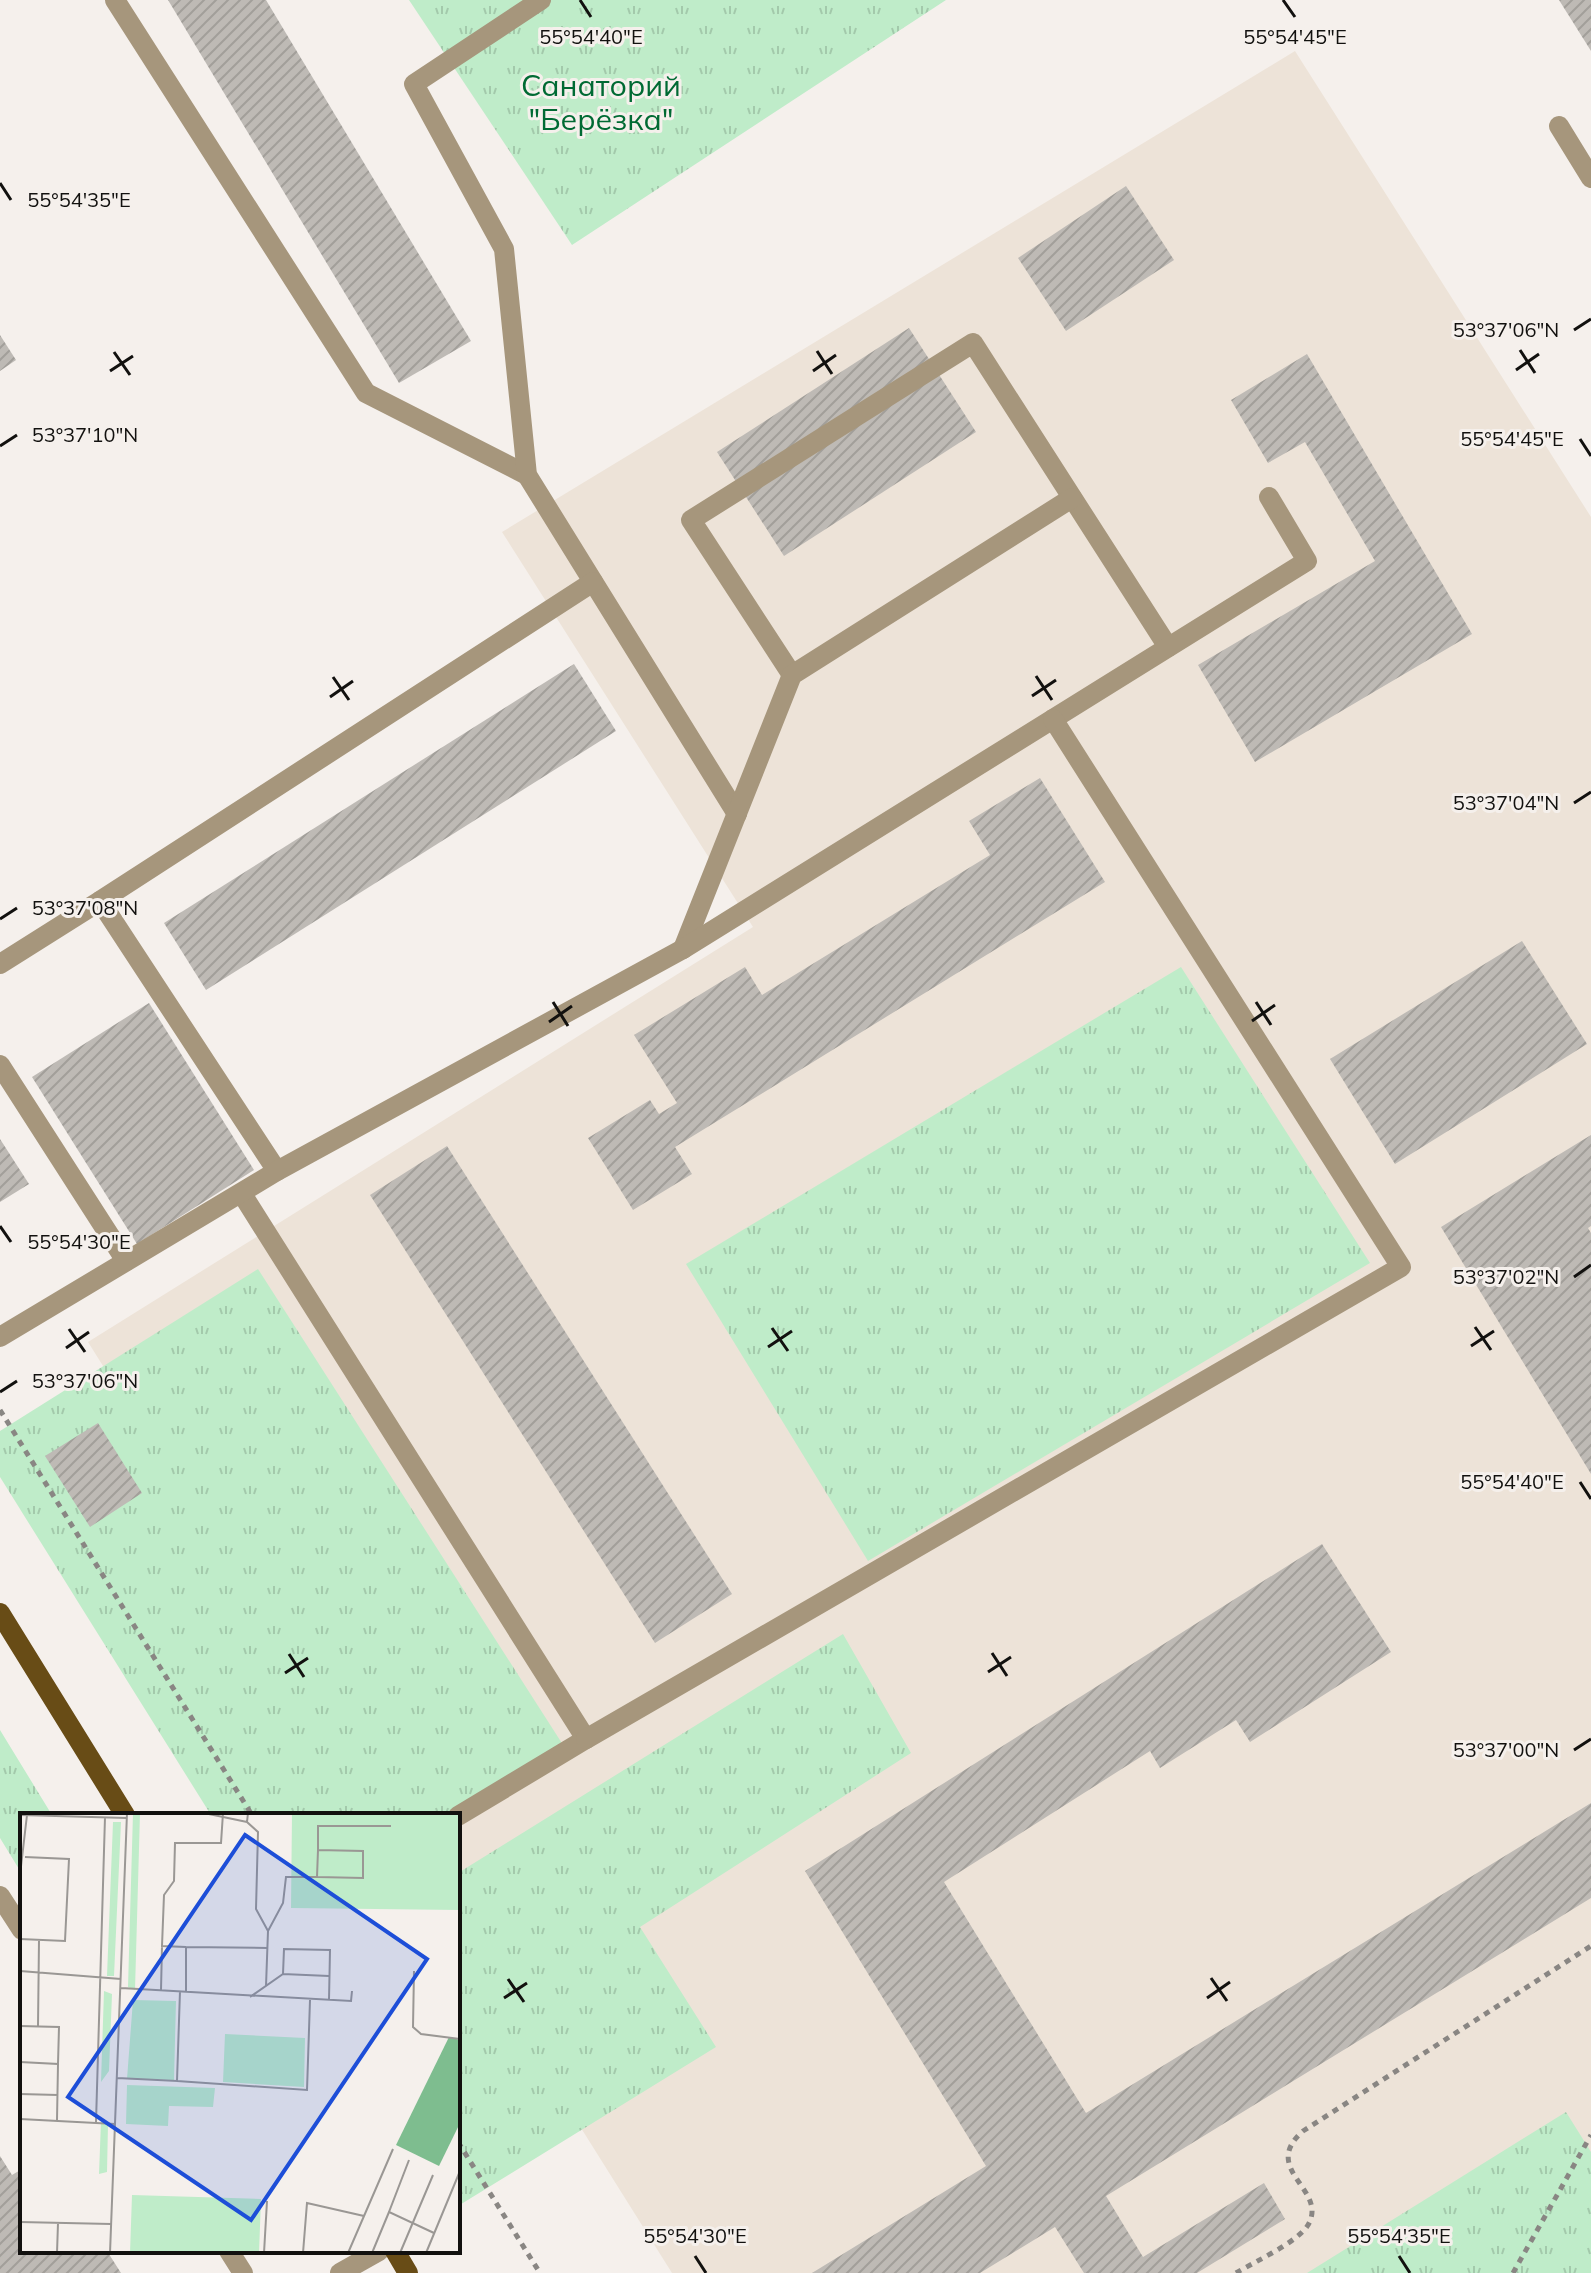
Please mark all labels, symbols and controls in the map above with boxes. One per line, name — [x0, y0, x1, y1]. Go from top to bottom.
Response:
text: 55°54'40"E — [539, 24, 643, 49]
text: 55°54'45"E — [1243, 24, 1347, 49]
park label: Санаторий "Берёзка" — [521, 66, 681, 138]
text: 55°54'35"E — [27, 187, 131, 212]
text: 53°37'06"N — [1453, 317, 1559, 342]
text: 53°37'10"N — [32, 422, 138, 447]
text: 55°54'45"E — [1460, 426, 1564, 451]
text: 53°37'04"N — [1453, 790, 1559, 815]
text: 53°37'08"N — [32, 895, 138, 920]
text: 55°54'30"E — [27, 1229, 131, 1254]
text: 53°37'02"N — [1453, 1264, 1559, 1289]
text: 53°37'06"N — [32, 1368, 138, 1393]
text: 55°54'40"E — [1460, 1469, 1564, 1494]
text: 53°37'00"N — [1453, 1737, 1559, 1762]
inset map — [20, 1813, 460, 2253]
text: 55°54'30"E — [643, 2223, 747, 2248]
text: 55°54'35"E — [1347, 2223, 1451, 2248]

